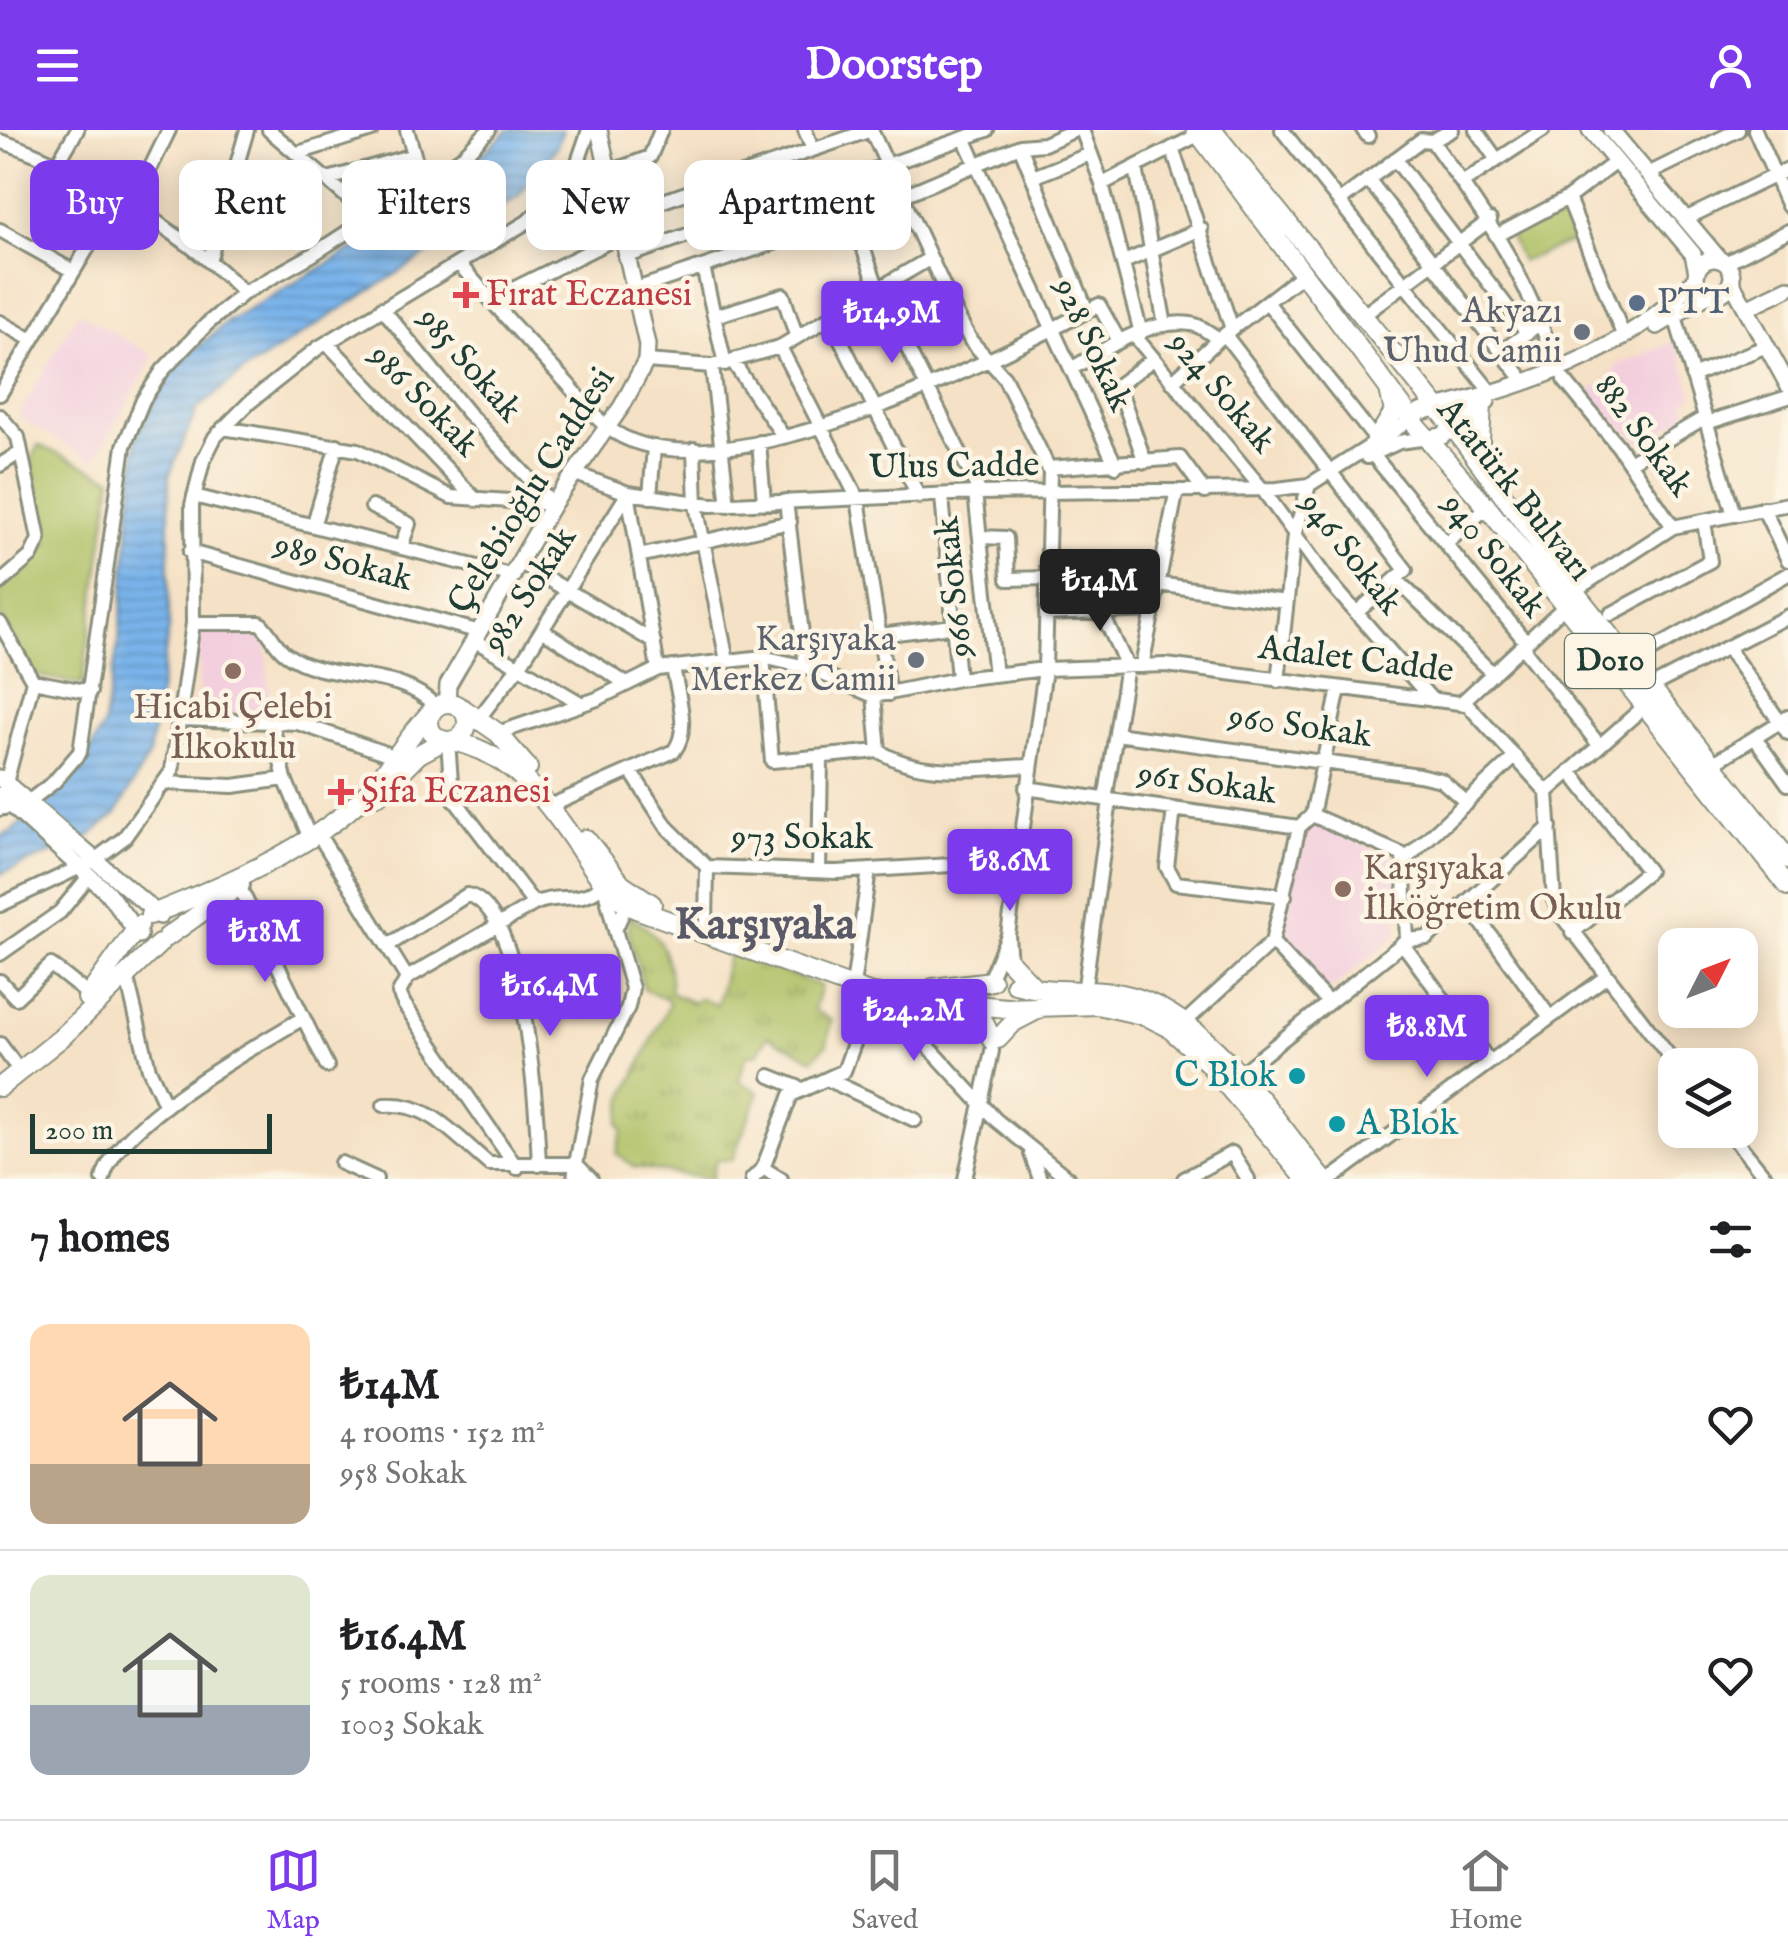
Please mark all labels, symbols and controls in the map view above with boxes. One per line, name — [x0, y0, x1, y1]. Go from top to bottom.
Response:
text: Doorstep — [805, 37, 983, 94]
icon: menu — [30, 38, 85, 93]
icon: person — [1703, 38, 1758, 93]
chip: Buy — [30, 160, 159, 250]
chip: Rent — [179, 160, 322, 250]
chip: Filters — [342, 160, 506, 250]
chip: New — [526, 160, 664, 250]
chip: Apartment — [684, 160, 911, 250]
street label: 928 Sokak — [1041, 270, 1143, 419]
place label: Fırat Eczanesi — [486, 273, 692, 318]
pin: ₺14.9M — [811, 281, 973, 366]
place label: PTT — [1657, 281, 1730, 326]
marker: Fırat Eczanesi — [455, 284, 477, 306]
place label: Akyazı Uhud Camii — [1383, 290, 1562, 375]
marker: PTT — [1626, 292, 1648, 314]
text: ₺14.9M — [843, 293, 941, 334]
street label: 985 Sokak — [406, 297, 532, 432]
marker: Akyazı Uhud Camii — [1571, 321, 1593, 343]
street label: 924 Sokak — [1156, 322, 1285, 463]
street label: 986 Sokak — [357, 334, 488, 467]
street label: Çelebioğlu Caddesi — [438, 359, 626, 623]
street label: 882 Sokak — [1583, 366, 1703, 506]
street label: Atatürk Bulvarı — [1426, 388, 1602, 591]
street label: Ulus Cadde — [868, 443, 1040, 491]
street label: 946 Sokak — [1287, 483, 1412, 625]
street label: 940 Sokak — [1430, 484, 1556, 628]
street label: 966 Sokak — [925, 514, 985, 661]
street label: 982 Sokak — [472, 518, 588, 663]
street label: 989 Sokak — [268, 523, 417, 603]
pin: ₺14M — [1041, 549, 1159, 634]
text: ₺14M — [1062, 561, 1138, 602]
place label: Karşıyaka Merkez Camii — [690, 618, 897, 703]
street label: Adalet Cadde — [1255, 626, 1456, 694]
road number: D010 — [1565, 634, 1655, 688]
marker: Karşıyaka Merkez Camii — [905, 649, 927, 671]
marker: Hicabi Çelebi İlkokulu — [222, 660, 244, 682]
place label: Hicabi Çelebi İlkokulu — [133, 686, 333, 771]
street label: 960 Sokak — [1225, 695, 1375, 759]
street label: 961 Sokak — [1134, 752, 1280, 816]
place label: Şifa Eczanesi — [361, 770, 551, 815]
marker: Şifa Eczanesi — [330, 781, 352, 803]
street label: 973 Sokak — [730, 816, 873, 861]
pin: ₺8.6M — [940, 829, 1080, 914]
text: ₺8.6M — [969, 841, 1051, 882]
place label: Karşıyaka İlköğretim Okulu — [1363, 847, 1622, 932]
marker: Karşıyaka İlköğretim Okulu — [1332, 878, 1354, 900]
district label: Karşıyaka — [674, 897, 857, 954]
pin: ₺18M — [206, 900, 324, 985]
text: ₺18M — [229, 912, 301, 953]
north arrow — [1658, 928, 1758, 1028]
map controls — [1658, 928, 1758, 1148]
pin: ₺16.4M — [469, 954, 631, 1039]
text: ₺16.4M — [502, 966, 598, 1007]
pin: ₺24.2M — [833, 979, 995, 1064]
text: ₺24.2M — [863, 991, 965, 1032]
pin: ₺8.8M — [1357, 995, 1497, 1080]
text: ₺8.8M — [1387, 1007, 1467, 1048]
button: layers — [1658, 1048, 1758, 1148]
place label: C Blok — [1174, 1054, 1277, 1099]
marker: C Blok — [1286, 1065, 1308, 1087]
place label: A Blok — [1356, 1102, 1459, 1147]
scale bar — [30, 1109, 272, 1154]
marker: A Blok — [1326, 1113, 1348, 1135]
text: 200 m — [45, 1114, 113, 1149]
icon: filters — [1703, 1212, 1758, 1267]
text: 7 homes — [30, 1213, 170, 1266]
text: ₺14M — [340, 1360, 440, 1413]
icon: home — [110, 1364, 230, 1484]
icon: heart — [1703, 1397, 1758, 1452]
text: 4 rooms · 152 m² — [340, 1413, 545, 1454]
text: 958 Sokak — [340, 1454, 467, 1495]
text: ₺16.4M — [340, 1611, 467, 1664]
icon: home — [110, 1615, 230, 1735]
icon: heart — [1703, 1648, 1758, 1703]
text: 5 rooms · 128 m² — [340, 1664, 542, 1705]
text: 1003 Sokak — [340, 1705, 484, 1746]
tab: Map — [266, 1843, 321, 1938]
tab: Saved — [852, 1843, 918, 1938]
tab: Home — [1449, 1843, 1522, 1938]

